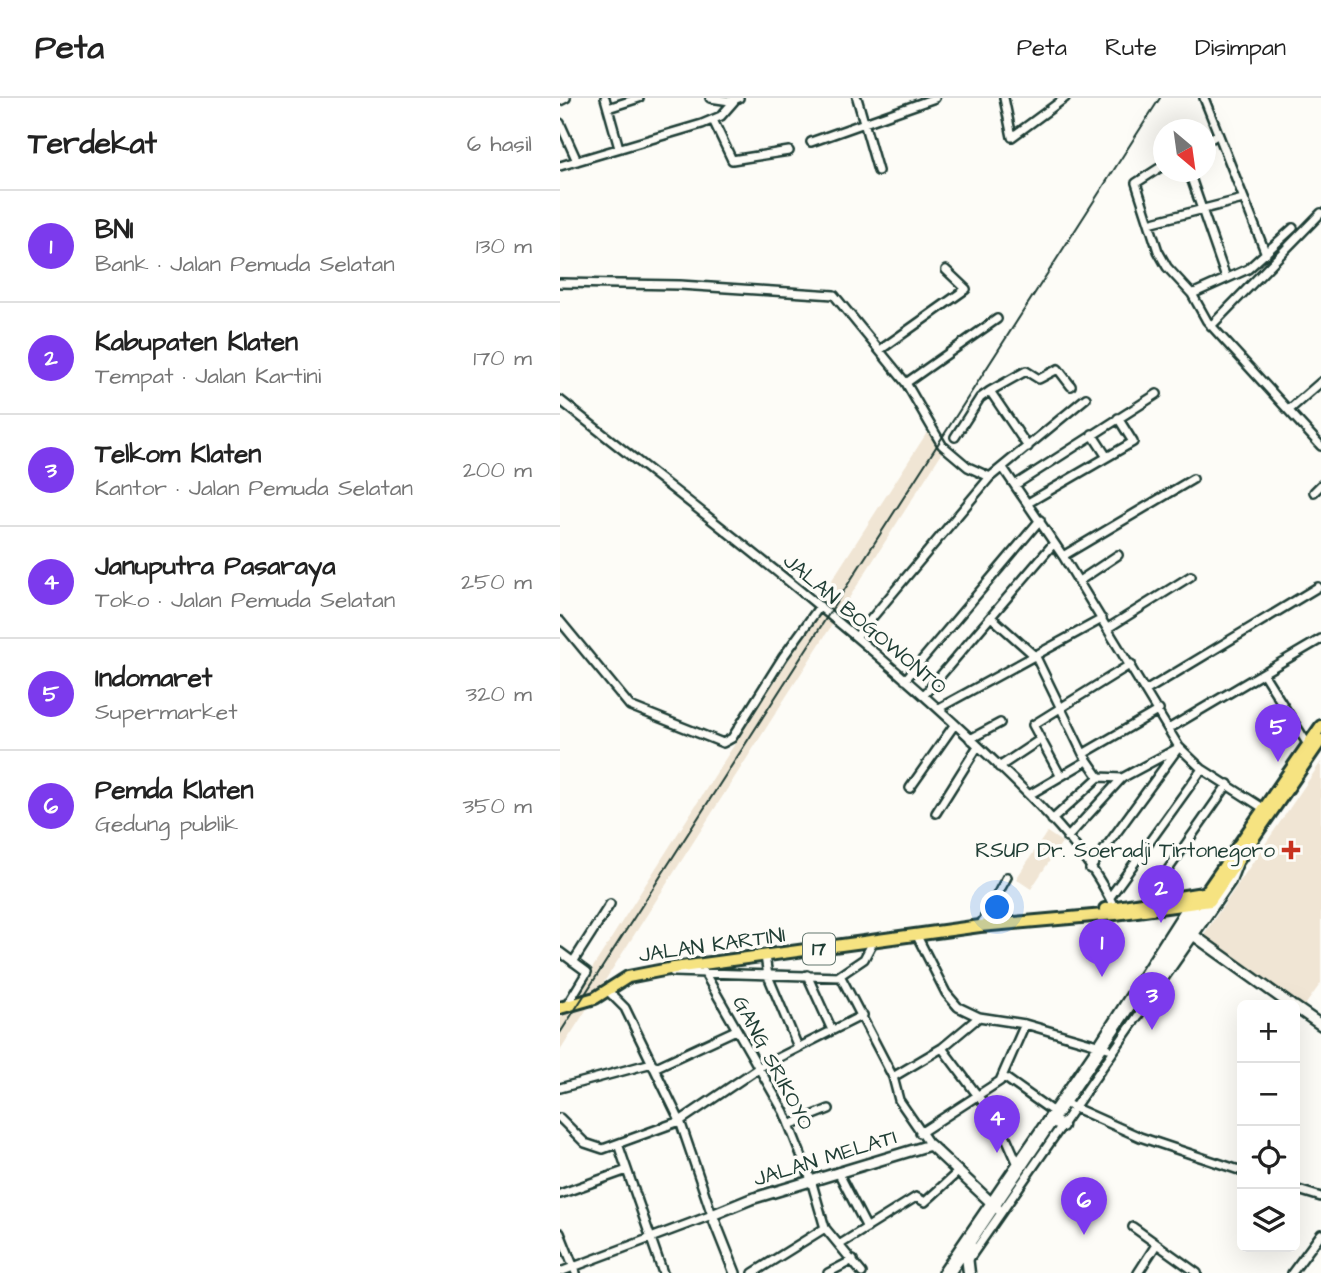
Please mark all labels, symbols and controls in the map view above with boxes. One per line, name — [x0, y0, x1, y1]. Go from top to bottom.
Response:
text: Peta — [35, 25, 104, 71]
text: Peta — [1017, 31, 1067, 65]
text: Rute — [1105, 31, 1157, 65]
text: Disimpan — [1195, 31, 1286, 65]
north arrow — [1153, 119, 1216, 182]
text: Terdekat — [28, 123, 157, 165]
text: 6 hasil — [467, 128, 532, 160]
text: BNI — [95, 212, 134, 248]
text: 1 — [50, 230, 52, 262]
text: 130 m — [476, 230, 532, 262]
text: Bank · Jalan Pemuda Selatan — [95, 248, 395, 280]
text: Kabupaten Klaten — [95, 324, 298, 360]
text: 2 — [44, 342, 58, 374]
text: 170 m — [473, 342, 532, 374]
text: Tempat · Jalan Kartini — [95, 360, 321, 392]
text: Telkom Klaten — [95, 436, 261, 472]
text: 3 — [45, 454, 57, 486]
text: 200 m — [463, 454, 532, 486]
text: Kantor · Jalan Pemuda Selatan — [95, 472, 413, 504]
street label: JALAN BOGOWONTO — [777, 547, 953, 701]
text: Januputra Pasaraya — [95, 548, 336, 584]
text: 4 — [43, 566, 59, 598]
text: 250 m — [461, 566, 532, 598]
text: Toko · Jalan Pemuda Selatan — [95, 584, 395, 616]
text: Indomaret — [95, 660, 212, 696]
text: 5 — [43, 678, 59, 710]
text: 320 m — [466, 678, 532, 710]
text: Supermarket — [95, 696, 238, 728]
pin: 5 — [1255, 704, 1301, 762]
text: Pemda Klaten — [95, 772, 254, 808]
text: 6 — [44, 790, 58, 822]
text: 350 m — [462, 790, 532, 822]
text: Gedung publik — [95, 808, 238, 840]
place label: RSUP Dr. Soeradji Tirtonegoro — [975, 836, 1275, 867]
marker: RSUP Dr. Soeradji Tirtonegoro — [1281, 840, 1301, 860]
pin: 2 — [1138, 865, 1184, 923]
your location — [980, 890, 1014, 924]
pin: 1 — [1079, 919, 1125, 977]
street label: JALAN KARTINI — [637, 920, 787, 970]
road number: 17 — [803, 934, 835, 964]
pin: 3 — [1129, 972, 1175, 1030]
street label: GANG SRIKOYO — [725, 991, 821, 1135]
map controls — [1237, 1000, 1300, 1252]
button: + — [1237, 1000, 1300, 1063]
button: − — [1237, 1063, 1300, 1126]
pin: 4 — [974, 1095, 1020, 1153]
street label: JALAN MELATI — [750, 1122, 900, 1194]
button: locate — [1237, 1126, 1300, 1189]
pin: 6 — [1061, 1177, 1107, 1235]
button: layers — [1237, 1189, 1300, 1252]

